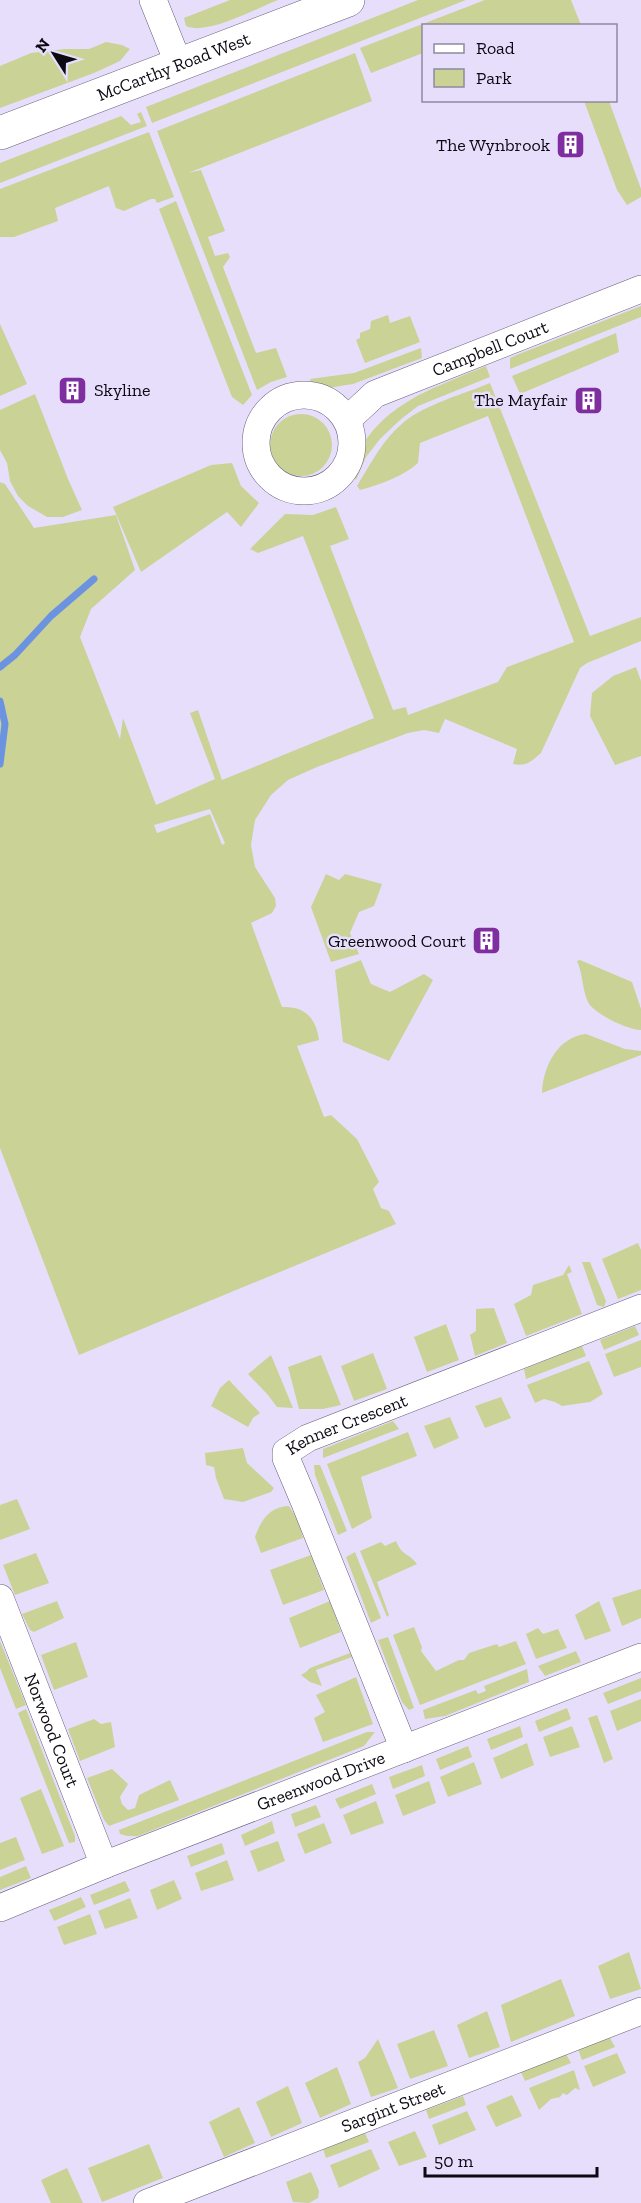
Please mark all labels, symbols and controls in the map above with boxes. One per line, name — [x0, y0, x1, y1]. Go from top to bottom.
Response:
north arrow — [24, 24, 84, 84]
legend — [422, 24, 617, 102]
street label: McCarthy Road West — [94, 27, 254, 106]
text: N — [31, 35, 54, 56]
text: Road — [476, 37, 515, 59]
text: Park — [476, 67, 512, 89]
building icon: The Wynbrook — [555, 129, 587, 161]
place label: The Wynbrook — [436, 134, 551, 156]
street label: Campbell Court — [429, 316, 552, 381]
building icon: Skyline — [57, 374, 89, 406]
place label: Skyline — [94, 379, 151, 401]
building icon: The Mayfair — [573, 384, 605, 416]
place label: The Mayfair — [474, 389, 568, 411]
building icon: Greenwood Court — [471, 925, 503, 957]
place label: Greenwood Court — [328, 930, 466, 952]
street label: Kenner Crescent — [282, 1389, 411, 1460]
street label: Norwood Court — [19, 1670, 84, 1791]
street label: Greenwood Drive — [254, 1746, 388, 1816]
street label: Sargint Street — [338, 2077, 448, 2137]
scale bar — [425, 2140, 598, 2178]
text: 50 m — [434, 2150, 474, 2172]

